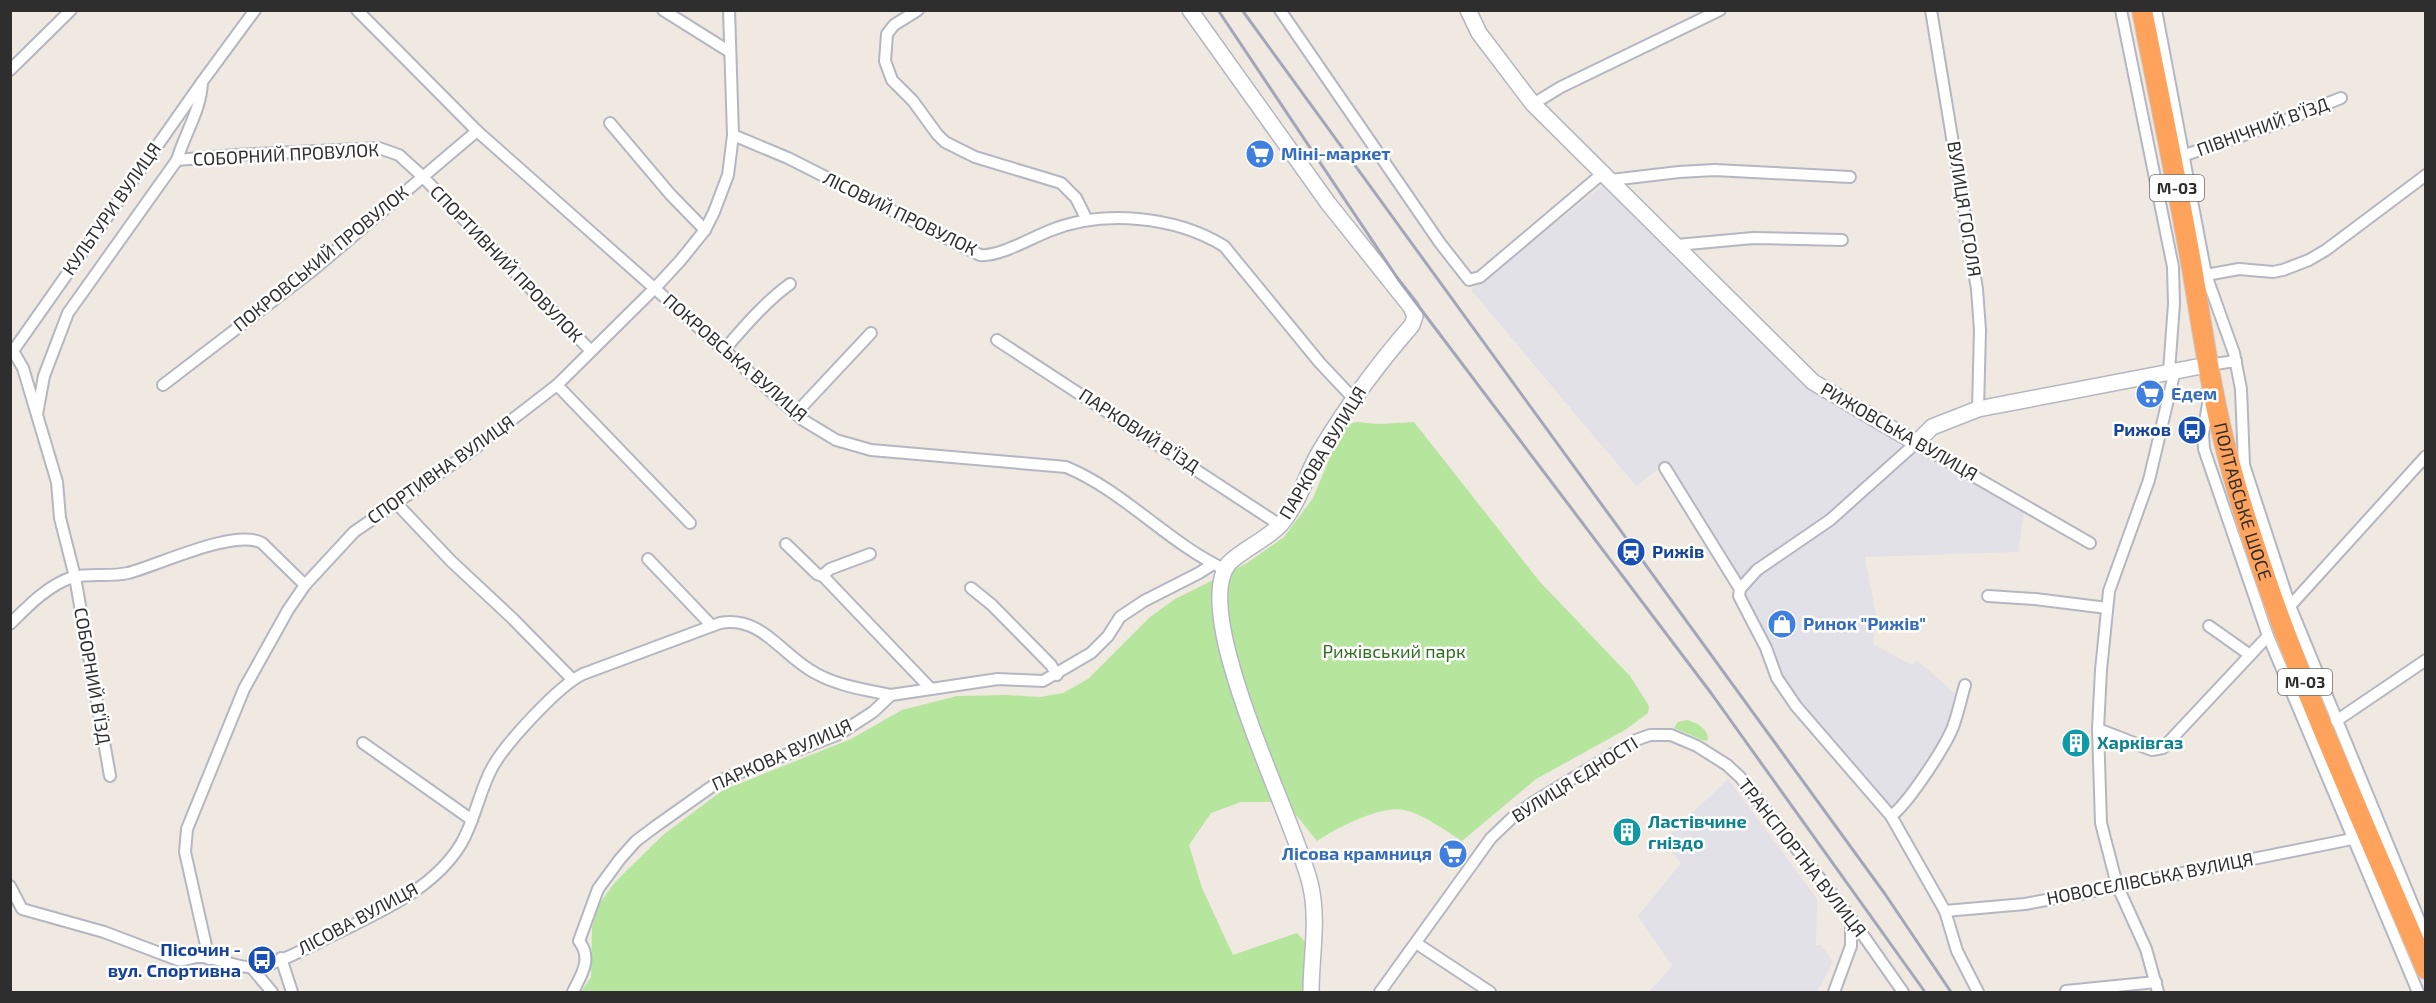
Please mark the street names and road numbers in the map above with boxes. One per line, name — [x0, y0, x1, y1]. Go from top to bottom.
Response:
street label: ПІВНІЧНИЙ В’ЇЗД — [2194, 92, 2332, 160]
street label: КУЛЬТУРИ ВУЛИЦЯ — [57, 138, 165, 279]
street label: СОБОРНИЙ ПРОВУЛОК — [192, 138, 380, 170]
street label: ВУЛИЦЯ ГОГОЛЯ — [1943, 140, 1987, 278]
street label: ЛІСОВИЙ ПРОВУЛОК — [820, 166, 981, 260]
road number: М-03 — [2150, 175, 2204, 201]
street label: СПОРТИВНИЙ ПРОВУЛОК — [426, 180, 588, 346]
street label: ПОКРОВСЬКИЙ ПРОВУЛОК — [228, 181, 413, 336]
street label: ПОКРОВСЬКА ВУЛИЦЯ — [659, 289, 812, 426]
street label: РИЖОВСЬКА ВУЛИЦЯ — [1817, 377, 1982, 485]
street label: ПАРКОВА ВУЛИЦЯ — [1274, 382, 1370, 523]
street label: ПАРКОВИЙ В’ЇЗД — [1075, 383, 1204, 477]
street label: СПОРТИВНА ВУЛИЦЯ — [363, 410, 518, 528]
street label: ПОЛТАВСЬКЕ ШОСЕ — [2210, 420, 2277, 583]
street label: СОБОРНИЙ В’ЇЗД — [70, 606, 116, 746]
road number: М-03 — [2278, 669, 2332, 695]
street label: ПАРКОВА ВУЛИЦЯ — [708, 713, 855, 795]
street label: ВУЛИЦЯ ЄДНОСТІ — [1507, 732, 1642, 827]
street label: ТРАНСПОРТНА ВУЛИЦЯ — [1734, 774, 1872, 941]
street label: НОВОСЕЛІВСЬКА ВУЛИЦЯ — [2045, 847, 2255, 909]
street label: ЛІСОВА ВУЛИЦЯ — [294, 877, 421, 959]

